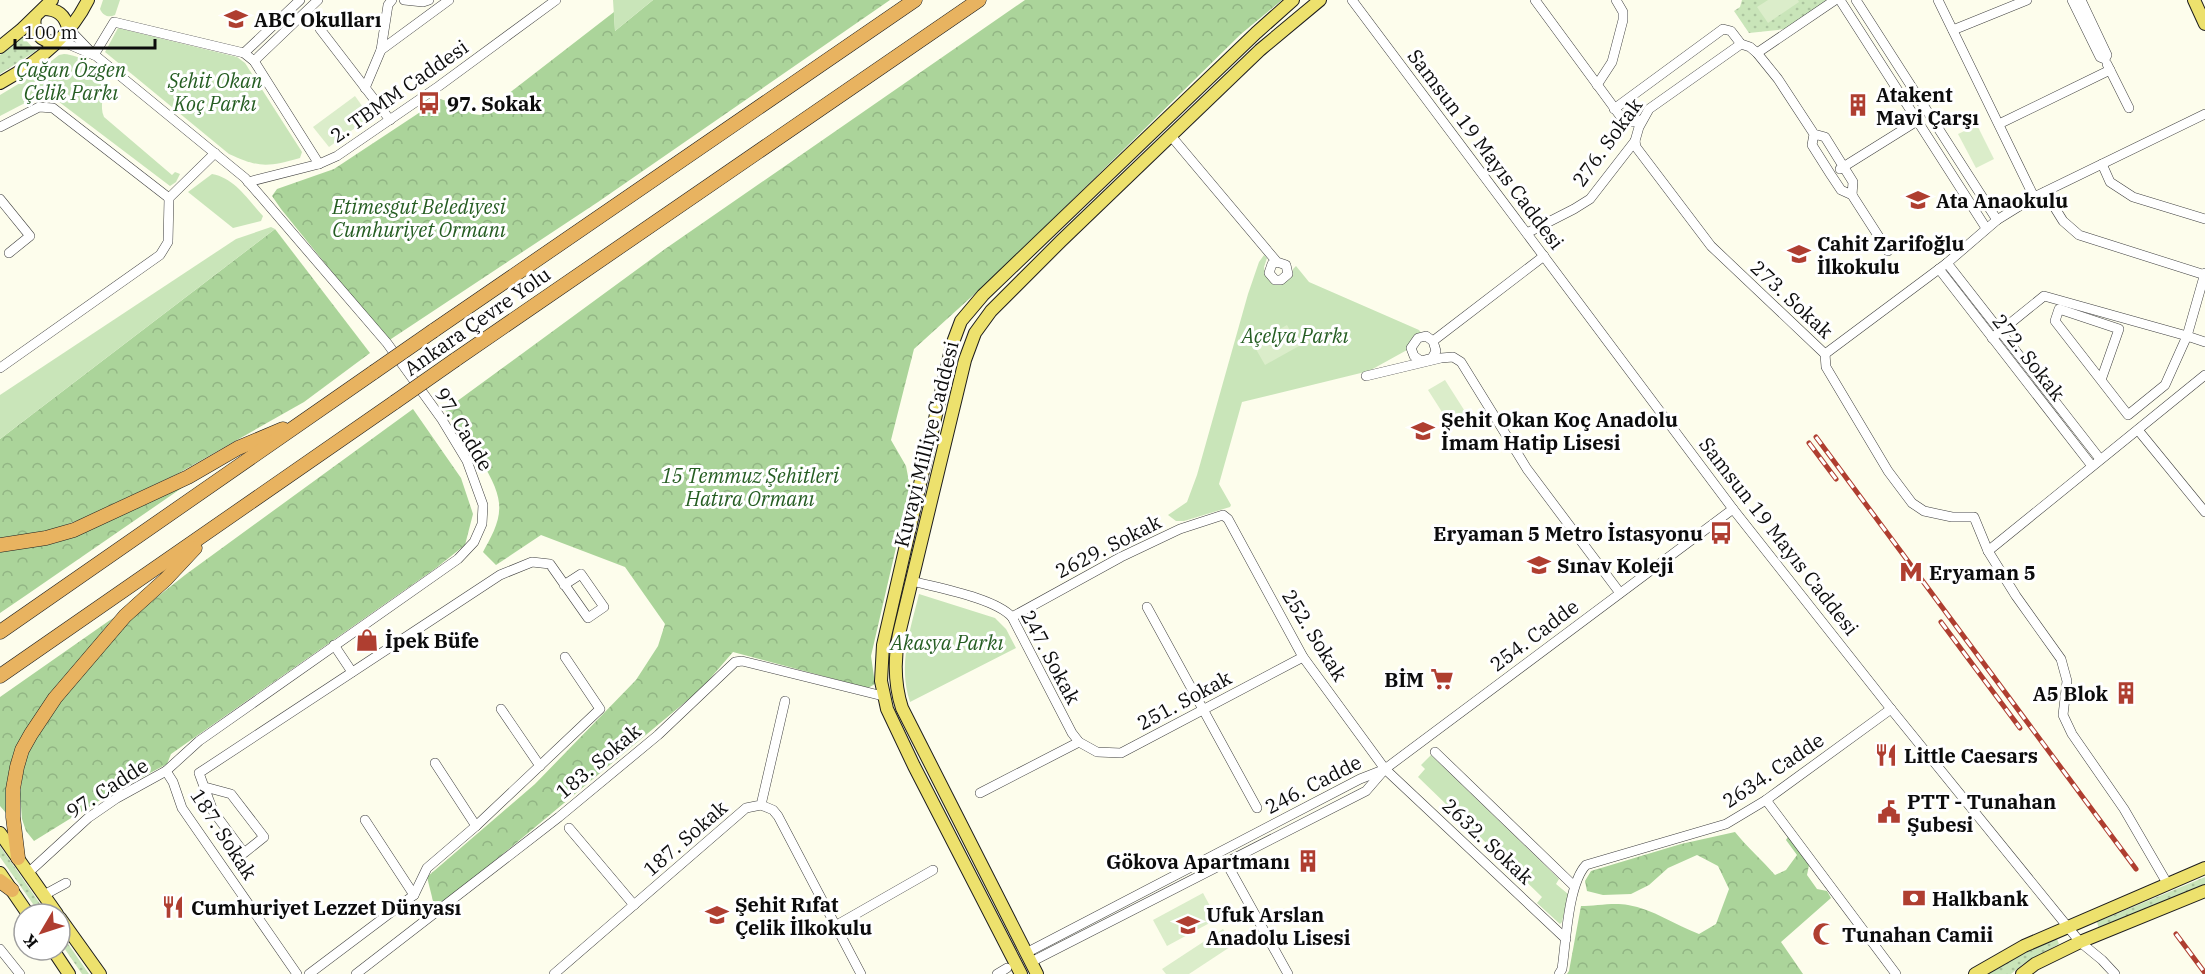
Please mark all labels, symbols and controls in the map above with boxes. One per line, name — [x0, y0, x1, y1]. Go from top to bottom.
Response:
school or university icon: ABC Okulları — [223, 6, 249, 32]
place label: ABC Okulları — [254, 6, 382, 33]
scale bar — [15, 12, 154, 50]
text: 100 m — [24, 21, 78, 44]
street label: 2. TBMM Caddesi — [325, 33, 473, 149]
street label: Samsun 19 Mayıs Caddesi — [1402, 43, 1570, 255]
park label: Çağan Özgen Çelik Parkı — [16, 56, 127, 106]
park label: Şehit Okan Koç Parkı — [167, 67, 263, 117]
place label: Atakent Mavi Çarşı — [1876, 81, 1979, 131]
bus stop icon: 97. Sokak — [416, 90, 442, 116]
place label: 97. Sokak — [447, 90, 542, 117]
street label: 276. Sokak — [1566, 92, 1648, 192]
building icon: Atakent Mavi Çarşı — [1845, 92, 1871, 118]
school or university icon: Ata Anaokulu — [1905, 187, 1931, 213]
place label: Ata Anaokulu — [1936, 187, 2068, 214]
park label: Etimesgut Belediyesi Cumhuriyet Ormanı — [331, 193, 506, 243]
place label: Cahit Zarifoğlu İlkokulu — [1817, 230, 1964, 280]
school or university icon: Cahit Zarifoğlu İlkokulu — [1786, 241, 1812, 267]
street label: 273. Sokak — [1745, 254, 1839, 344]
street label: Ankara Çevre Yolu — [398, 260, 556, 382]
street label: 272. Sokak — [1987, 308, 2072, 406]
park label: Açelya Parkı — [1239, 322, 1349, 349]
street label: Kuvayi Milliye Caddesi — [887, 338, 965, 550]
street label: 97. Cadde — [429, 382, 499, 476]
place label: Şehit Okan Koç Anadolu İmam Hatip Lisesi — [1441, 406, 1678, 456]
school or university icon: Şehit Okan Koç Anadolu İmam Hatip Lisesi — [1410, 418, 1436, 444]
street label: Samsun 19 Mayıs Caddesi — [1693, 431, 1865, 641]
park label: 15 Temmuz Şehitleri Hatıra Ormanı — [661, 462, 839, 512]
street label: 2629. Sokak — [1050, 508, 1166, 584]
place label: Eryaman 5 Metro İstasyonu — [1433, 520, 1703, 547]
bus stop icon: Eryaman 5 Metro İstasyonu — [1708, 520, 1734, 546]
school or university icon: Sınav Koleji — [1526, 552, 1552, 578]
place label: Sınav Koleji — [1557, 552, 1674, 579]
metro station icon: Eryaman 5 — [1898, 559, 1924, 585]
place label: Eryaman 5 — [1929, 559, 2036, 586]
street label: 252. Sokak — [1276, 584, 1354, 686]
street label: 254. Cadde — [1484, 593, 1584, 677]
street label: 247. Sokak — [1015, 605, 1087, 709]
shop icon: İpek Büfe — [354, 627, 380, 653]
place label: İpek Büfe — [385, 627, 479, 654]
park label: Akasya Parkı — [888, 629, 1004, 656]
street label: 251. Sokak — [1132, 664, 1236, 736]
place label: BİM — [1384, 666, 1424, 693]
supermarket icon: BİM — [1429, 666, 1455, 692]
place label: A5 Blok — [2033, 680, 2109, 707]
building icon: A5 Blok — [2113, 680, 2139, 706]
street label: 183. Sokak — [550, 717, 646, 805]
street label: 2634. Cadde — [1717, 726, 1829, 814]
restaurant icon: Little Caesars — [1873, 742, 1899, 768]
place label: Little Caesars — [1904, 742, 2038, 769]
street label: 246. Cadde — [1260, 748, 1366, 820]
street label: 97. Cadde — [61, 751, 153, 825]
street label: 187. Sokak — [185, 783, 264, 885]
place label: PTT - Tunahan Şubesi — [1907, 788, 2056, 838]
street label: 2632. Sokak — [1437, 792, 1540, 890]
street label: 187. Sokak — [637, 794, 733, 882]
public building icon: PTT - Tunahan Şubesi — [1876, 799, 1902, 825]
place label: Gökova Apartmanı — [1106, 848, 1290, 875]
building icon: Gökova Apartmanı — [1295, 848, 1321, 874]
bank icon: Halkbank — [1901, 885, 1927, 911]
place label: Halkbank — [1932, 885, 2029, 912]
place label: Şehit Rıfat Çelik İlkokulu — [735, 891, 872, 941]
restaurant icon: Cumhuriyet Lezzet Dünyası — [160, 894, 186, 920]
place label: Cumhuriyet Lezzet Dünyası — [191, 894, 462, 921]
place label: Ufuk Arslan Anadolu Lisesi — [1206, 901, 1351, 951]
north arrow — [12, 902, 72, 962]
school or university icon: Şehit Rıfat Çelik İlkokulu — [704, 902, 730, 928]
school or university icon: Ufuk Arslan Anadolu Lisesi — [1175, 912, 1201, 938]
mosque icon: Tunahan Camii — [1811, 921, 1837, 947]
place label: Tunahan Camii — [1842, 921, 1994, 948]
text: K — [18, 930, 42, 953]

